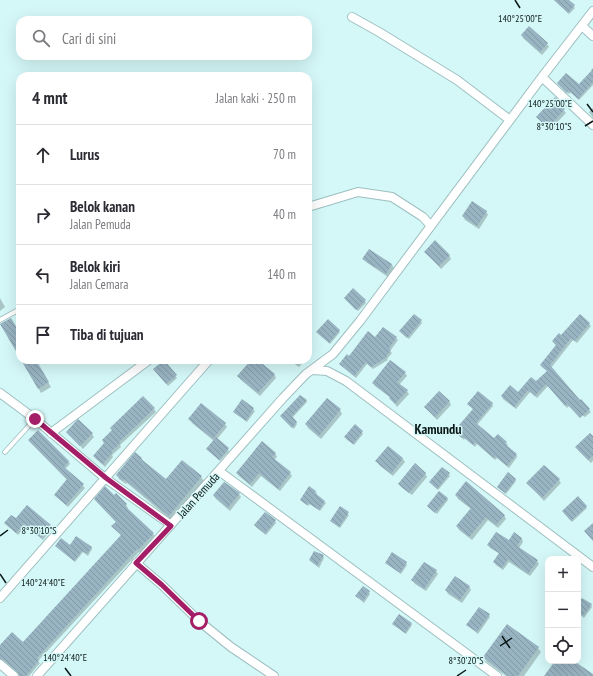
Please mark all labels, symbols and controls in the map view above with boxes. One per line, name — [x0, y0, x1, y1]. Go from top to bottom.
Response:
text: 140°25'00"E — [498, 12, 542, 25]
search box — [16, 16, 312, 60]
icon: search — [30, 27, 52, 49]
text: Cari di sini — [62, 29, 116, 48]
text: 4 mnt — [32, 87, 67, 109]
text: Jalan kaki · 250 m — [216, 90, 296, 107]
text: 140°25'00"E — [528, 97, 572, 110]
text: 8°30'10"S — [537, 120, 571, 133]
icon: ahead — [32, 144, 54, 166]
text: Lurus — [70, 145, 99, 164]
text: 70 m — [273, 146, 296, 163]
text: Belok kanan — [70, 197, 135, 216]
icon: right — [32, 204, 54, 226]
text: 40 m — [273, 206, 296, 223]
text: Jalan Pemuda — [70, 216, 131, 233]
text: Belok kiri — [70, 257, 120, 276]
icon: left — [32, 264, 54, 286]
text: 140 m — [267, 266, 296, 283]
text: Jalan Cemara — [70, 276, 128, 293]
icon: arrive — [32, 324, 54, 346]
text: Tiba di tujuan — [70, 325, 144, 344]
route end — [26, 410, 44, 428]
district label: Kamundu — [414, 420, 462, 438]
street label: Jalan Pemuda — [173, 469, 222, 522]
text: 8°30'10"S — [22, 524, 56, 537]
map controls — [545, 556, 581, 664]
button: + — [545, 556, 581, 592]
text: 140°24'40"E — [21, 576, 65, 589]
button: − — [545, 592, 581, 628]
route start — [190, 612, 208, 630]
button: locate — [545, 628, 581, 664]
text: 140°24'40"E — [43, 651, 87, 664]
text: 8°30'20"S — [449, 654, 483, 667]

